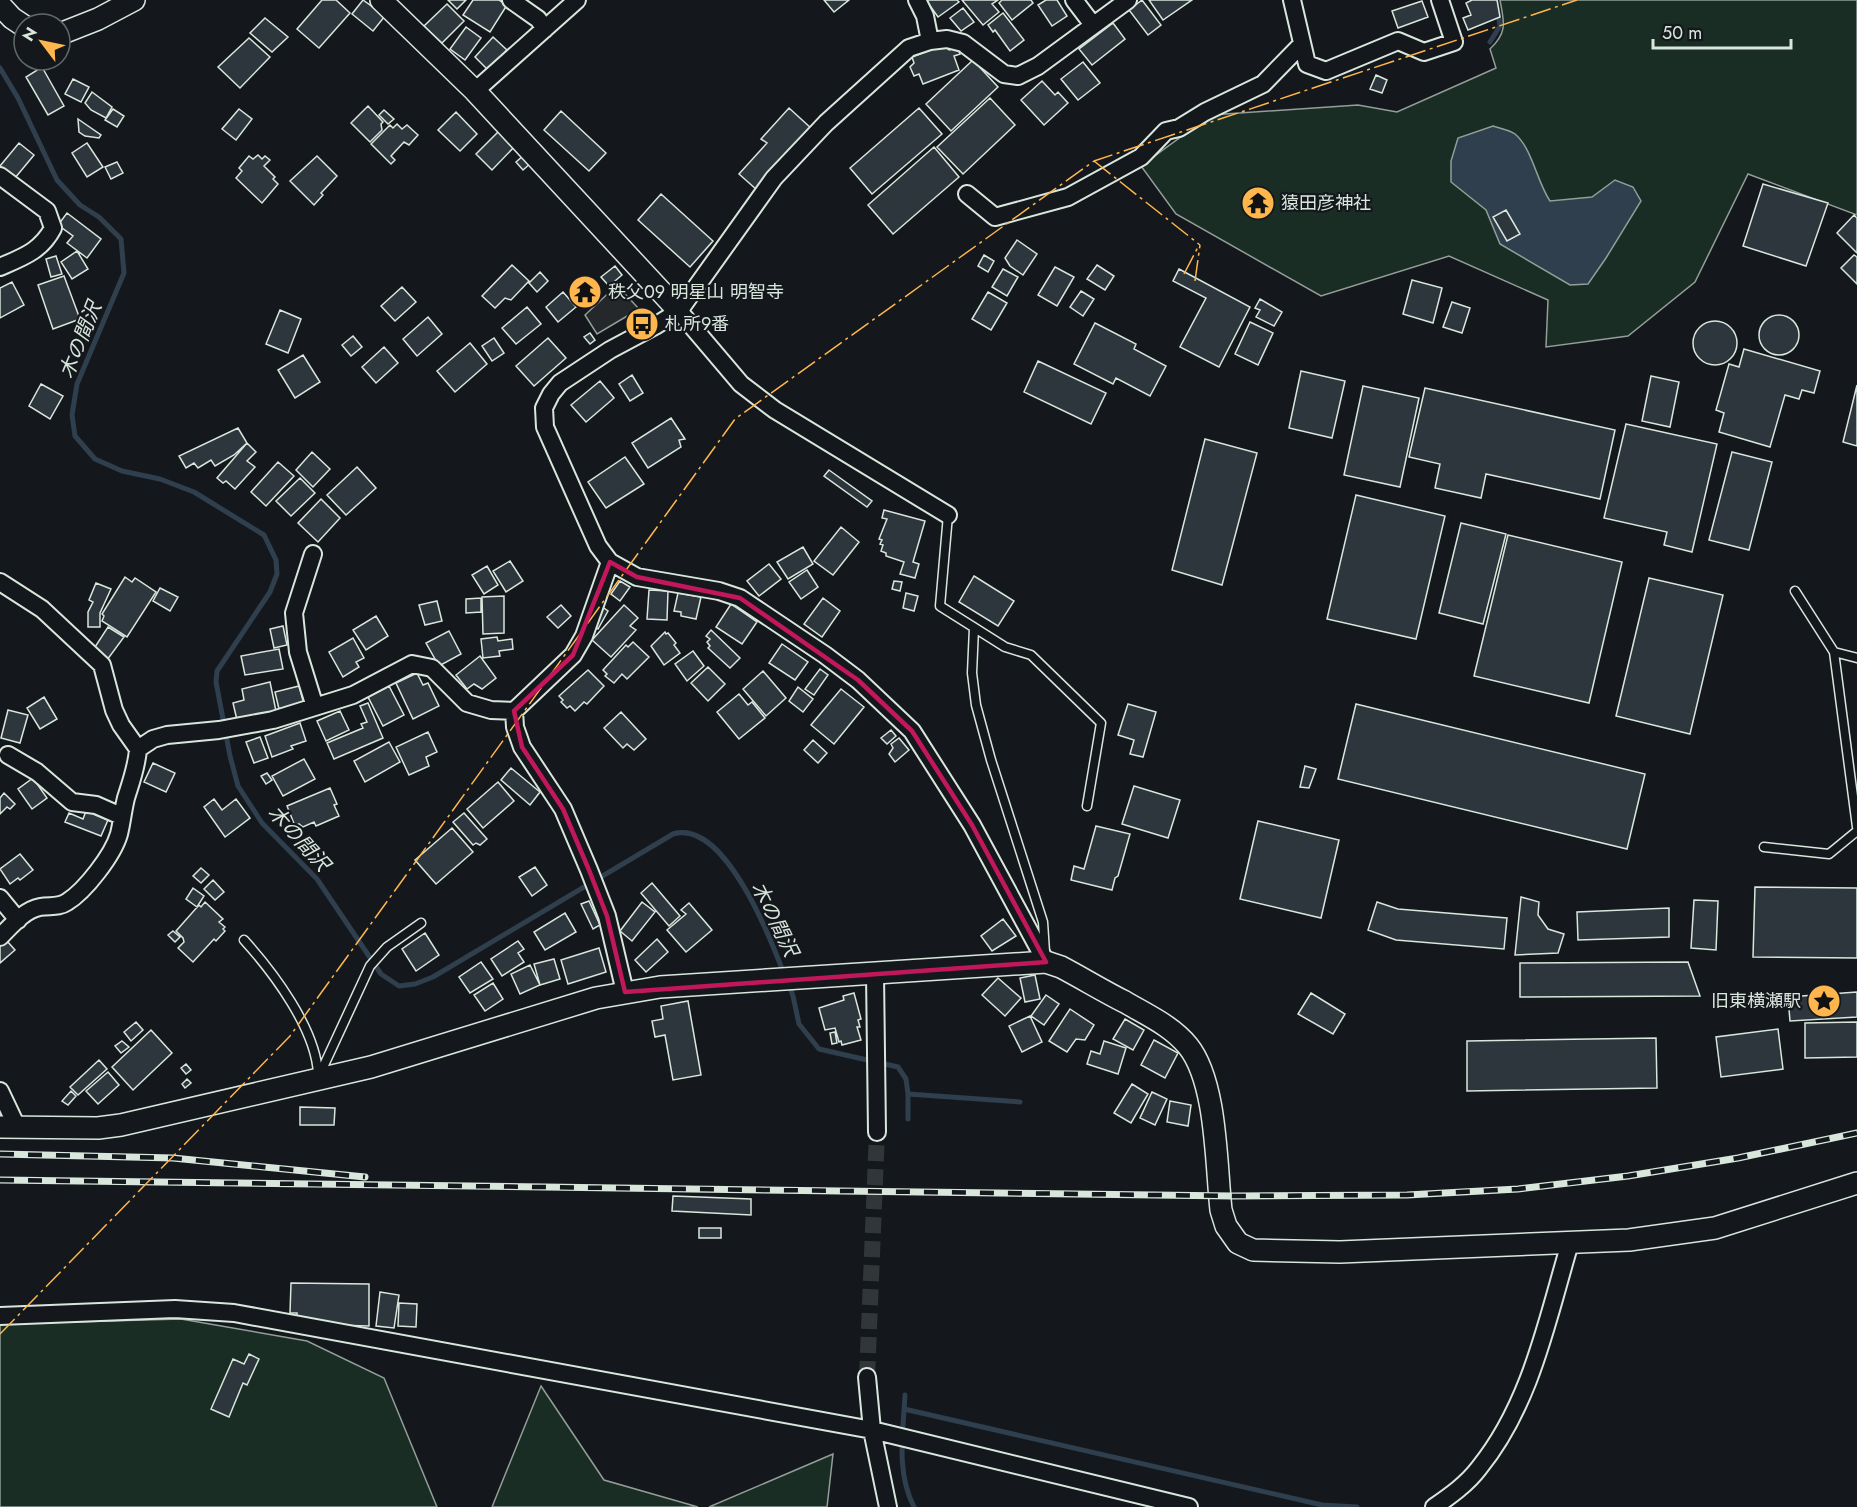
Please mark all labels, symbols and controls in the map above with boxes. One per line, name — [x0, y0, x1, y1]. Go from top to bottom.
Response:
north arrow — [12, 12, 72, 72]
scale bar — [1653, 12, 1791, 50]
text: 50 m — [1662, 20, 1702, 46]
text: N — [17, 23, 43, 46]
temple icon: 猿田彦神社 — [1240, 185, 1276, 221]
place label: 猿田彦神社 — [1281, 190, 1371, 216]
temple icon: 秩父09 明星山 明智寺 — [567, 274, 603, 310]
place label: 秩父09 明星山 明智寺 — [608, 279, 784, 305]
water label: 木の間沢 — [52, 295, 110, 383]
bus stop icon: 札所9番 — [624, 306, 660, 342]
place label: 札所9番 — [665, 311, 729, 337]
water label: 木の間沢 — [261, 799, 338, 880]
water label: 木の間沢 — [744, 877, 806, 964]
place icon: 旧東横瀬駅 — [1806, 983, 1842, 1019]
place label: 旧東横瀬駅 — [1711, 988, 1801, 1014]

